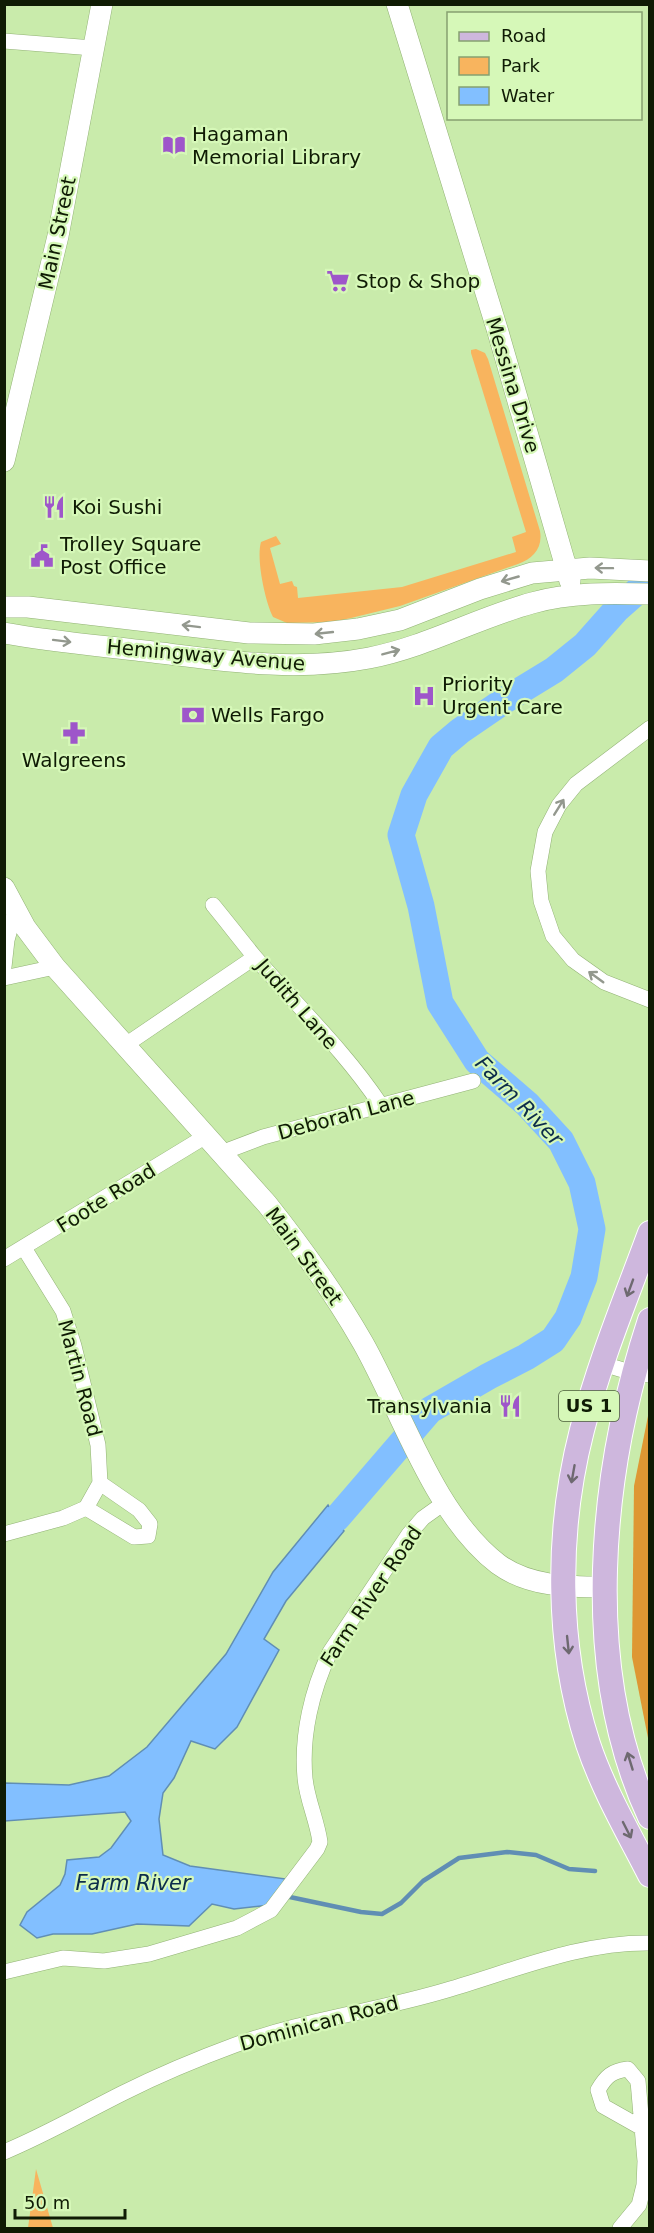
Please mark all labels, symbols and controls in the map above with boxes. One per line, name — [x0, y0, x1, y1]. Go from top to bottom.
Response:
legend — [447, 12, 642, 120]
text: Road — [501, 25, 546, 46]
text: Park — [501, 55, 540, 76]
text: Water — [501, 85, 555, 106]
place label: Hagaman Memorial Library — [192, 122, 361, 169]
library icon: Hagaman Memorial Library — [161, 132, 187, 158]
street label: Main Street — [33, 174, 81, 292]
supermarket icon: Stop & Shop — [325, 268, 351, 294]
place label: Stop & Shop — [356, 269, 480, 293]
street label: Messina Drive — [481, 314, 545, 456]
restaurant icon: Koi Sushi — [41, 494, 67, 520]
place label: Koi Sushi — [72, 495, 162, 519]
place label: Trolley Square Post Office — [59, 532, 201, 579]
public building icon: Trolley Square Post Office — [29, 543, 55, 569]
one-way arrow — [595, 562, 615, 574]
one-way arrow — [501, 574, 520, 585]
one-way arrow — [182, 620, 202, 631]
one-way arrow — [315, 628, 334, 639]
street label: Hemingway Avenue — [106, 634, 306, 676]
one-way arrow — [52, 636, 72, 647]
one-way arrow — [381, 646, 400, 657]
place label: Priority Urgent Care — [442, 672, 563, 719]
hospital icon: Priority Urgent Care — [411, 683, 437, 709]
bank icon: Wells Fargo — [180, 702, 206, 728]
place label: Wells Fargo — [211, 703, 325, 727]
pharmacy icon: Walgreens — [61, 720, 87, 746]
place label: Walgreens — [22, 748, 126, 772]
one-way arrow — [553, 799, 565, 816]
street label: Judith Lane — [250, 952, 343, 1054]
one-way arrow — [589, 970, 605, 983]
water label: Farm River — [470, 1051, 569, 1152]
street label: Deborah Lane — [275, 1085, 417, 1145]
street label: Foote Road — [52, 1158, 160, 1238]
street label: Main Street — [261, 1202, 348, 1310]
one-way arrow — [623, 1278, 634, 1297]
street label: Martin Road — [53, 1317, 107, 1439]
road number: US 1 — [559, 1391, 619, 1421]
restaurant icon: Transylvania — [497, 1393, 523, 1419]
place label: Transylvania — [366, 1394, 492, 1418]
one-way arrow — [567, 1464, 578, 1484]
street label: Farm River Road — [315, 1521, 427, 1671]
one-way arrow — [563, 1635, 574, 1655]
one-way arrow — [624, 1752, 635, 1771]
one-way arrow — [621, 1820, 633, 1838]
water label: Farm River — [75, 1871, 192, 1895]
street label: Dominican Road — [237, 1990, 401, 2056]
scale bar — [15, 2182, 124, 2220]
text: 50 m — [24, 2192, 70, 2213]

